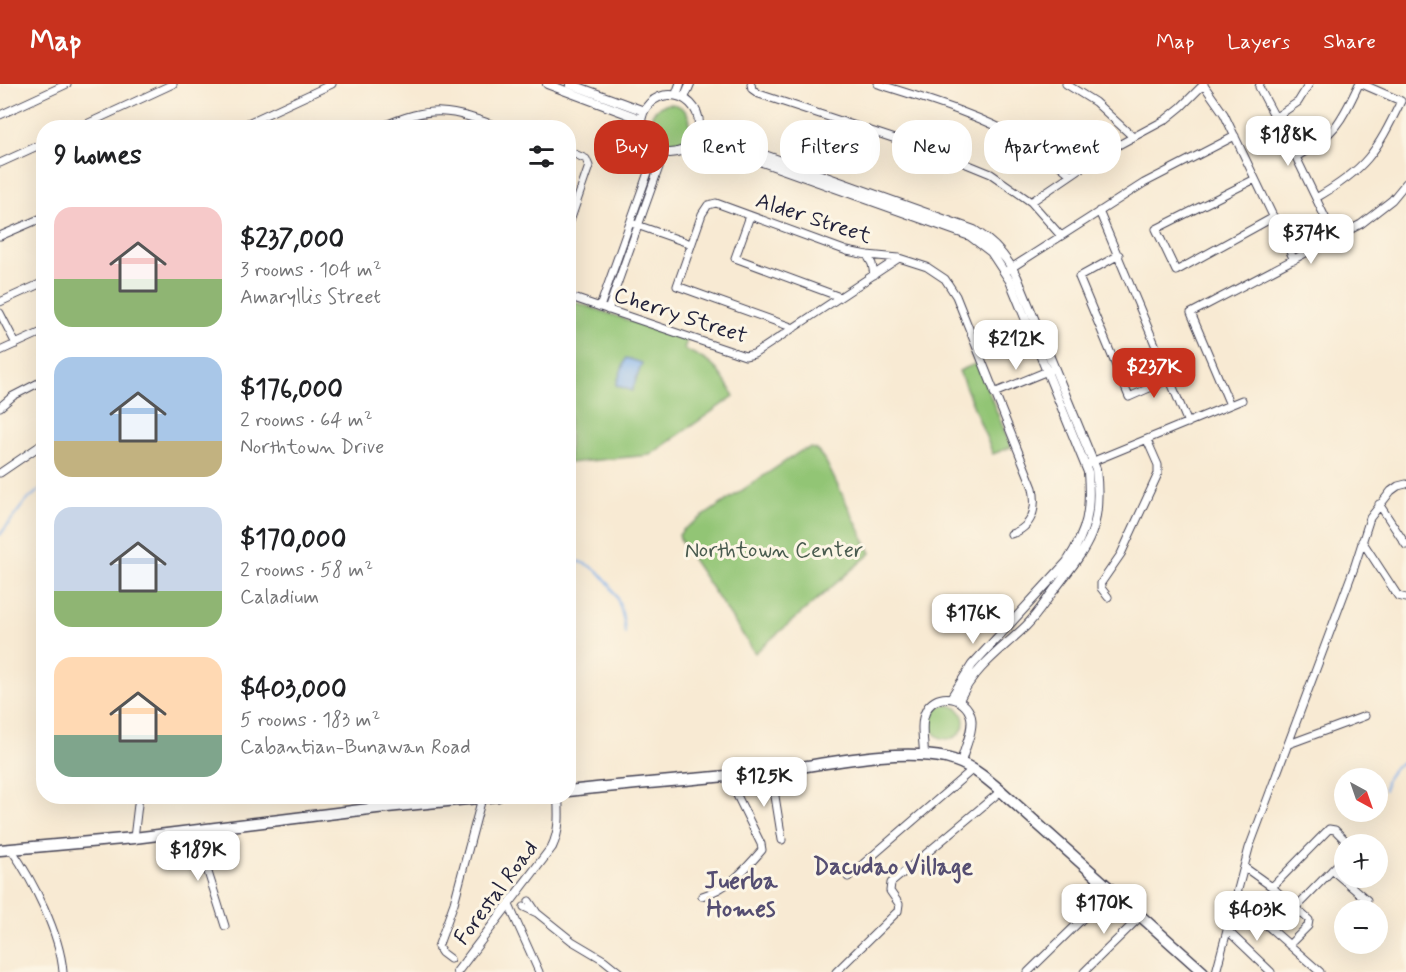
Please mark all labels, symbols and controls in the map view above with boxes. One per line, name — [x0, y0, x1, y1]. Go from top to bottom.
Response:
text: Map — [30, 24, 81, 61]
text: Map — [1156, 28, 1194, 56]
text: Layers — [1227, 28, 1290, 56]
text: Share — [1323, 28, 1376, 56]
pin: $188K — [1246, 116, 1330, 167]
chip: Buy — [594, 120, 669, 174]
chip: Rent — [681, 120, 768, 174]
chip: Filters — [780, 120, 880, 174]
chip: New — [892, 120, 972, 174]
chip: Apartment — [984, 120, 1121, 174]
text: $188K — [1260, 122, 1316, 149]
text: 9 homes — [54, 139, 142, 173]
icon: filters — [525, 140, 558, 173]
street label: Alder Street — [752, 187, 875, 251]
pin: $374K — [1269, 214, 1353, 265]
text: $374K — [1283, 220, 1339, 247]
text: $237,000 — [240, 223, 344, 257]
icon: home — [102, 231, 174, 303]
text: 3 rooms · 104 m² — [240, 257, 382, 284]
street label: Cherry Street — [610, 281, 751, 351]
text: Amaryllis Street — [240, 284, 381, 311]
pin: $212K — [974, 320, 1058, 371]
text: $212K — [988, 326, 1044, 353]
pin: $237K — [1112, 348, 1196, 399]
text: $237K — [1126, 354, 1182, 381]
text: $176,000 — [240, 373, 343, 407]
icon: home — [102, 381, 174, 453]
text: 2 rooms · 64 m² — [240, 407, 373, 434]
text: Northtown Drive — [240, 434, 384, 461]
text: $170,000 — [240, 523, 346, 557]
icon: home — [102, 531, 174, 603]
park label: Northtown Center — [685, 537, 863, 565]
text: 2 rooms · 58 m² — [240, 557, 373, 584]
text: Caladium — [240, 584, 319, 611]
pin: $176K — [931, 594, 1015, 645]
text: $176K — [946, 600, 1000, 627]
text: $403,000 — [240, 673, 347, 707]
icon: home — [102, 681, 174, 753]
text: 5 rooms · 183 m² — [240, 707, 380, 734]
text: Cabantian-Bunawan Road — [240, 734, 471, 761]
pin: $125K — [722, 757, 806, 808]
text: $125K — [736, 763, 792, 790]
north arrow — [1334, 768, 1388, 822]
map controls — [1334, 768, 1388, 954]
pin: $189K — [156, 831, 240, 882]
button: + — [1334, 834, 1388, 888]
street label: Forestal Road — [448, 835, 545, 951]
text: $189K — [170, 837, 226, 864]
district label: Dacudao Village — [813, 852, 973, 884]
district label: Juerba Homes — [705, 866, 778, 925]
pin: $170K — [1062, 884, 1146, 935]
text: $170K — [1076, 890, 1132, 917]
pin: $403K — [1215, 891, 1299, 942]
text: $403K — [1228, 897, 1286, 924]
button: − — [1334, 900, 1388, 954]

